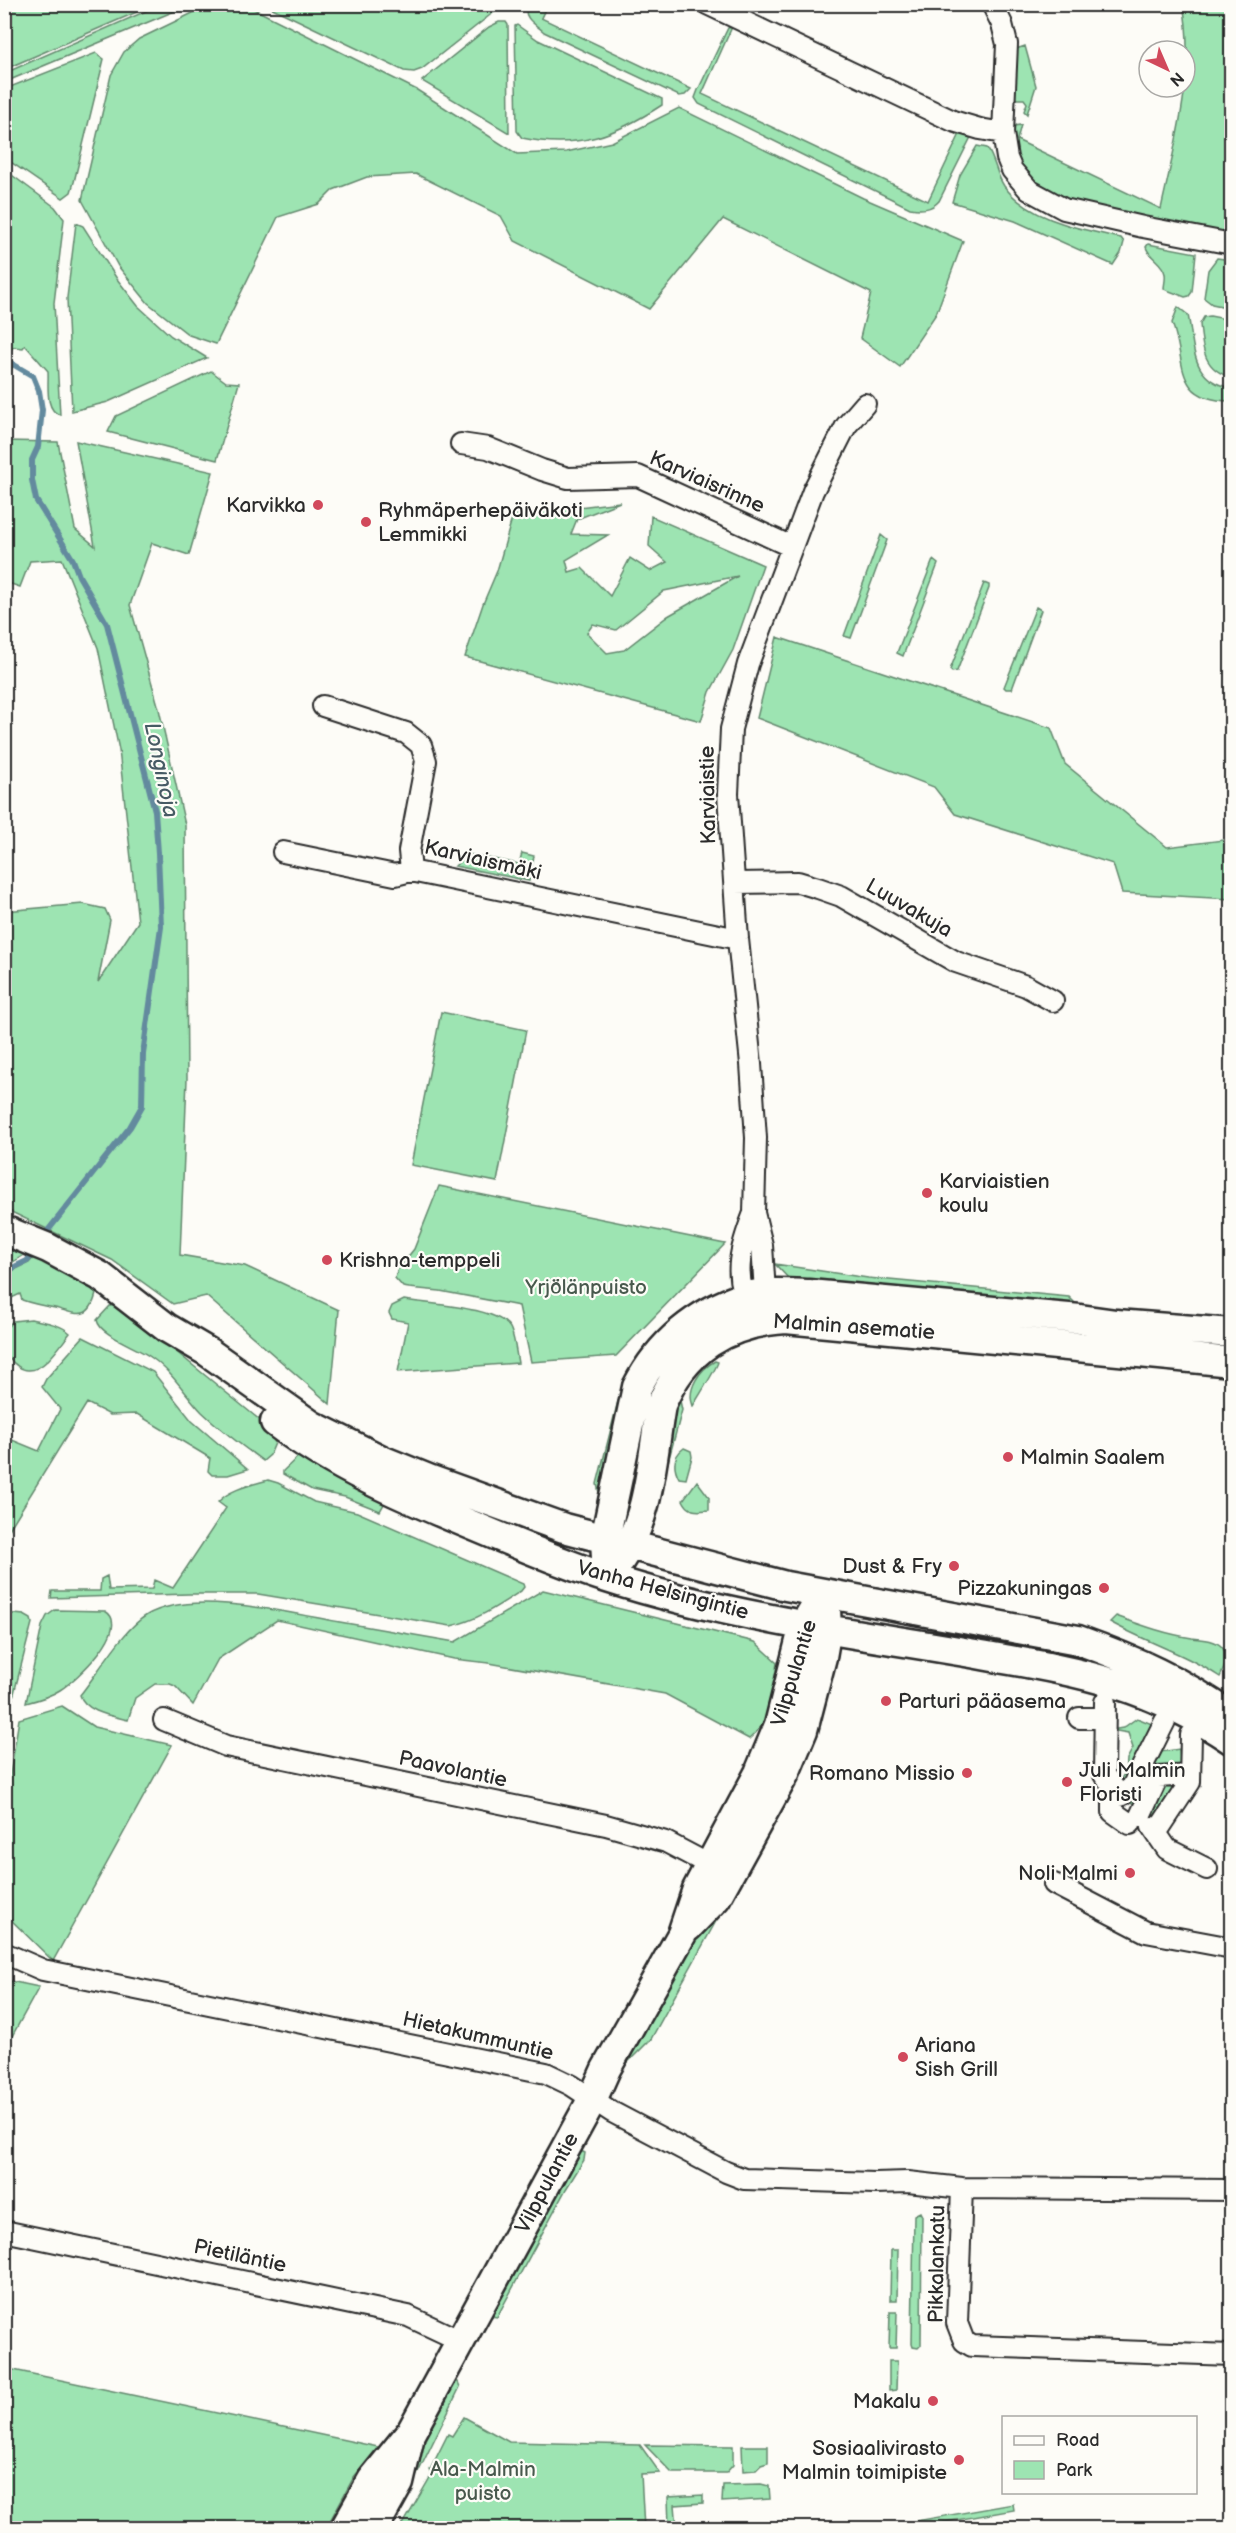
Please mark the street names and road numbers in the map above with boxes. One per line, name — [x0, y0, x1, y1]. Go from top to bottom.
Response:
street label: Karviaisrinne — [645, 445, 769, 519]
street label: Karviaistie — [695, 745, 721, 845]
street label: Karviaismäki — [422, 834, 544, 886]
street label: Luuvakuja — [861, 873, 957, 943]
street label: Malmin asematie — [772, 1309, 936, 1345]
street label: Vanha Helsingintie — [574, 1555, 752, 1625]
street label: Vilppulantie — [766, 1617, 822, 1729]
street label: Paavolantie — [397, 1745, 509, 1793]
street label: Hietakummuntie — [400, 2006, 556, 2066]
street label: Vilppulantie — [510, 2128, 584, 2238]
street label: Pikkalankatu — [923, 2205, 951, 2323]
street label: Pietiläntie — [191, 2234, 289, 2278]

